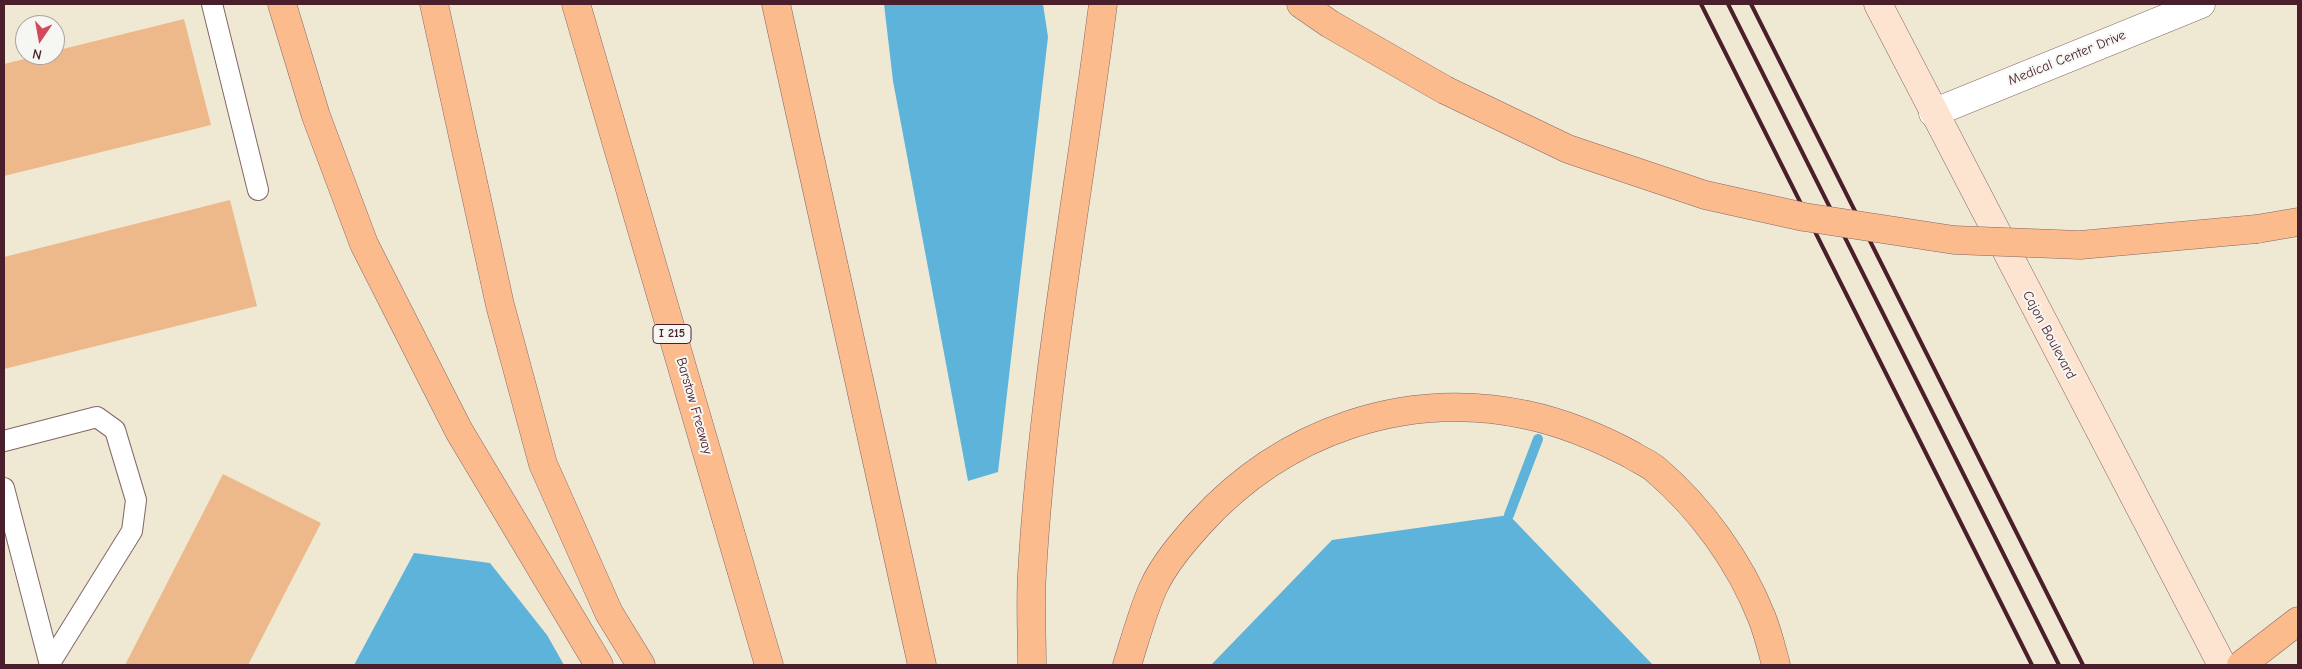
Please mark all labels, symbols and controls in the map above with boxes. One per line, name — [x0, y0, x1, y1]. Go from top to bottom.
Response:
north arrow — [15, 15, 65, 65]
street label: Medical Center Drive — [2006, 27, 2128, 89]
text: N — [31, 45, 43, 63]
street label: Cajon Boulevard — [2019, 288, 2079, 382]
road number: I 215 — [653, 324, 691, 344]
street label: Barstow Freeway — [672, 356, 716, 456]

